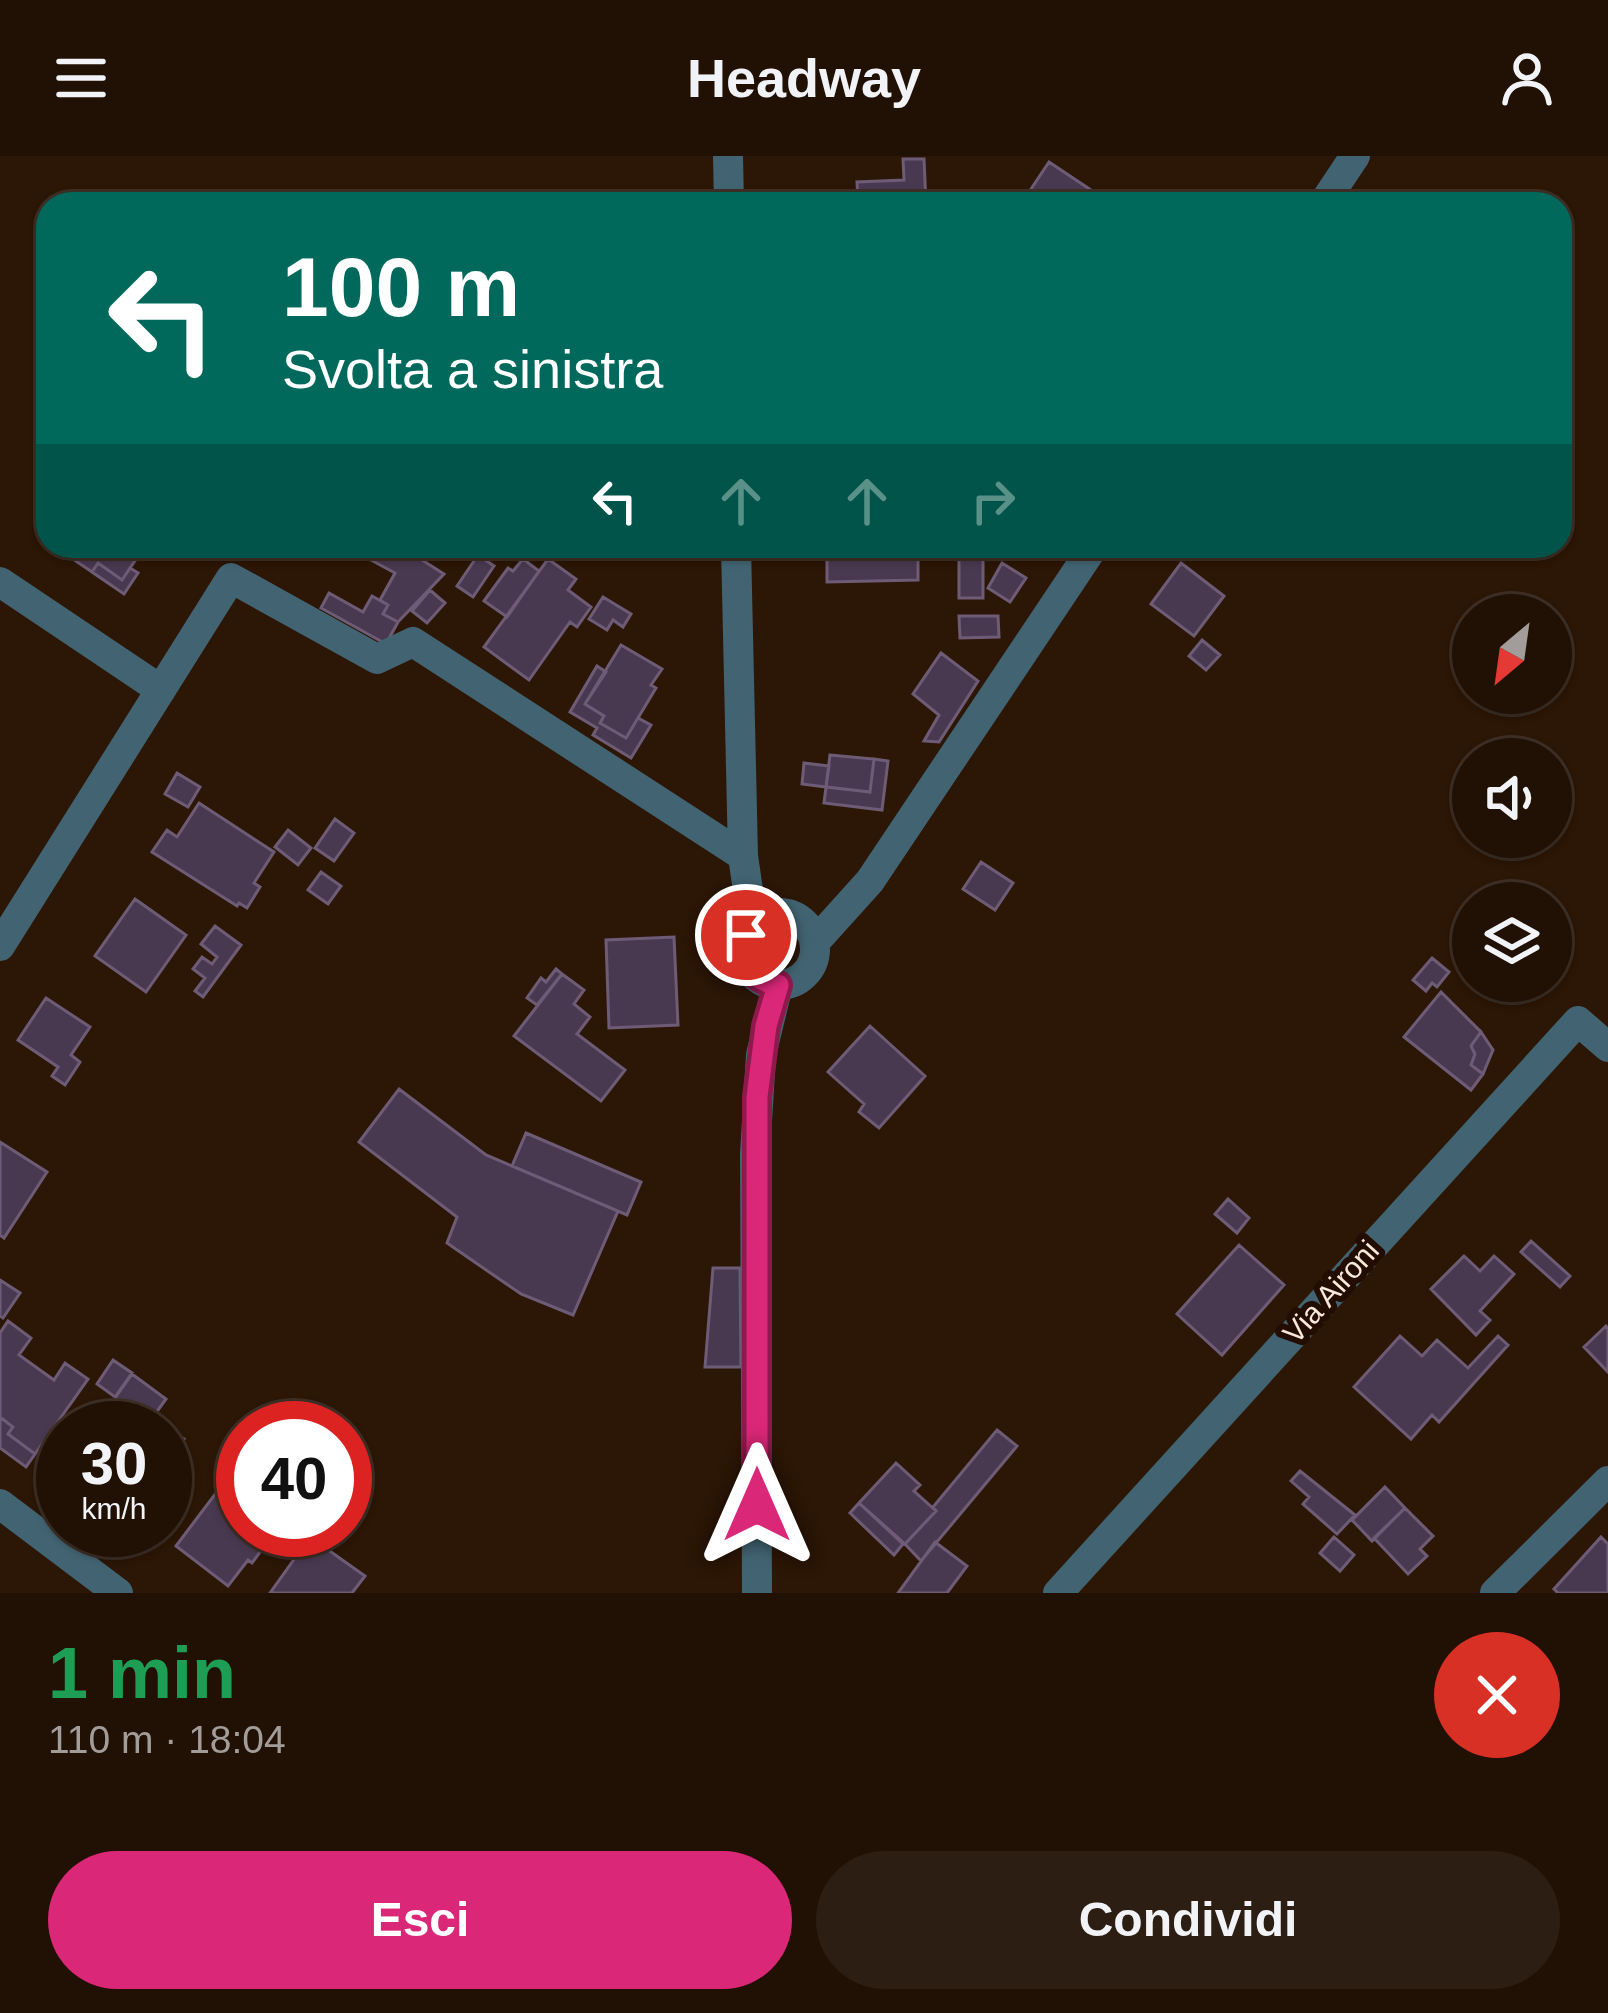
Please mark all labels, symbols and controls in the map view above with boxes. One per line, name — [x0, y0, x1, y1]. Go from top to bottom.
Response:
icon: menu — [48, 45, 114, 111]
icon: person — [1494, 45, 1560, 111]
text: Headway — [687, 48, 921, 108]
icon: left — [84, 240, 240, 396]
text: 100 m — [282, 240, 520, 334]
text: Svolta a sinistra — [282, 339, 663, 399]
icon: left — [582, 468, 648, 534]
icon: ahead — [708, 468, 774, 534]
icon: ahead — [834, 468, 900, 534]
icon: right — [960, 468, 1026, 534]
north arrow — [1452, 594, 1572, 714]
map controls — [1452, 594, 1572, 1002]
button: sound — [1452, 738, 1572, 858]
button: layers — [1452, 882, 1572, 1002]
pin — [695, 884, 797, 986]
icon: arrive — [713, 902, 779, 968]
street label: Via Aironi — [1276, 1234, 1385, 1350]
speed limit sign: 40 — [216, 1401, 372, 1557]
text: 30 — [81, 1430, 147, 1497]
position arrow — [694, 1442, 820, 1568]
text: km/h — [81, 1492, 147, 1525]
button: close — [1434, 1632, 1560, 1758]
text: 1 min — [48, 1633, 236, 1713]
text: 110 m · 18:04 — [48, 1718, 286, 1761]
button: Esci — [48, 1851, 792, 1989]
button: Condividi — [816, 1851, 1560, 1989]

